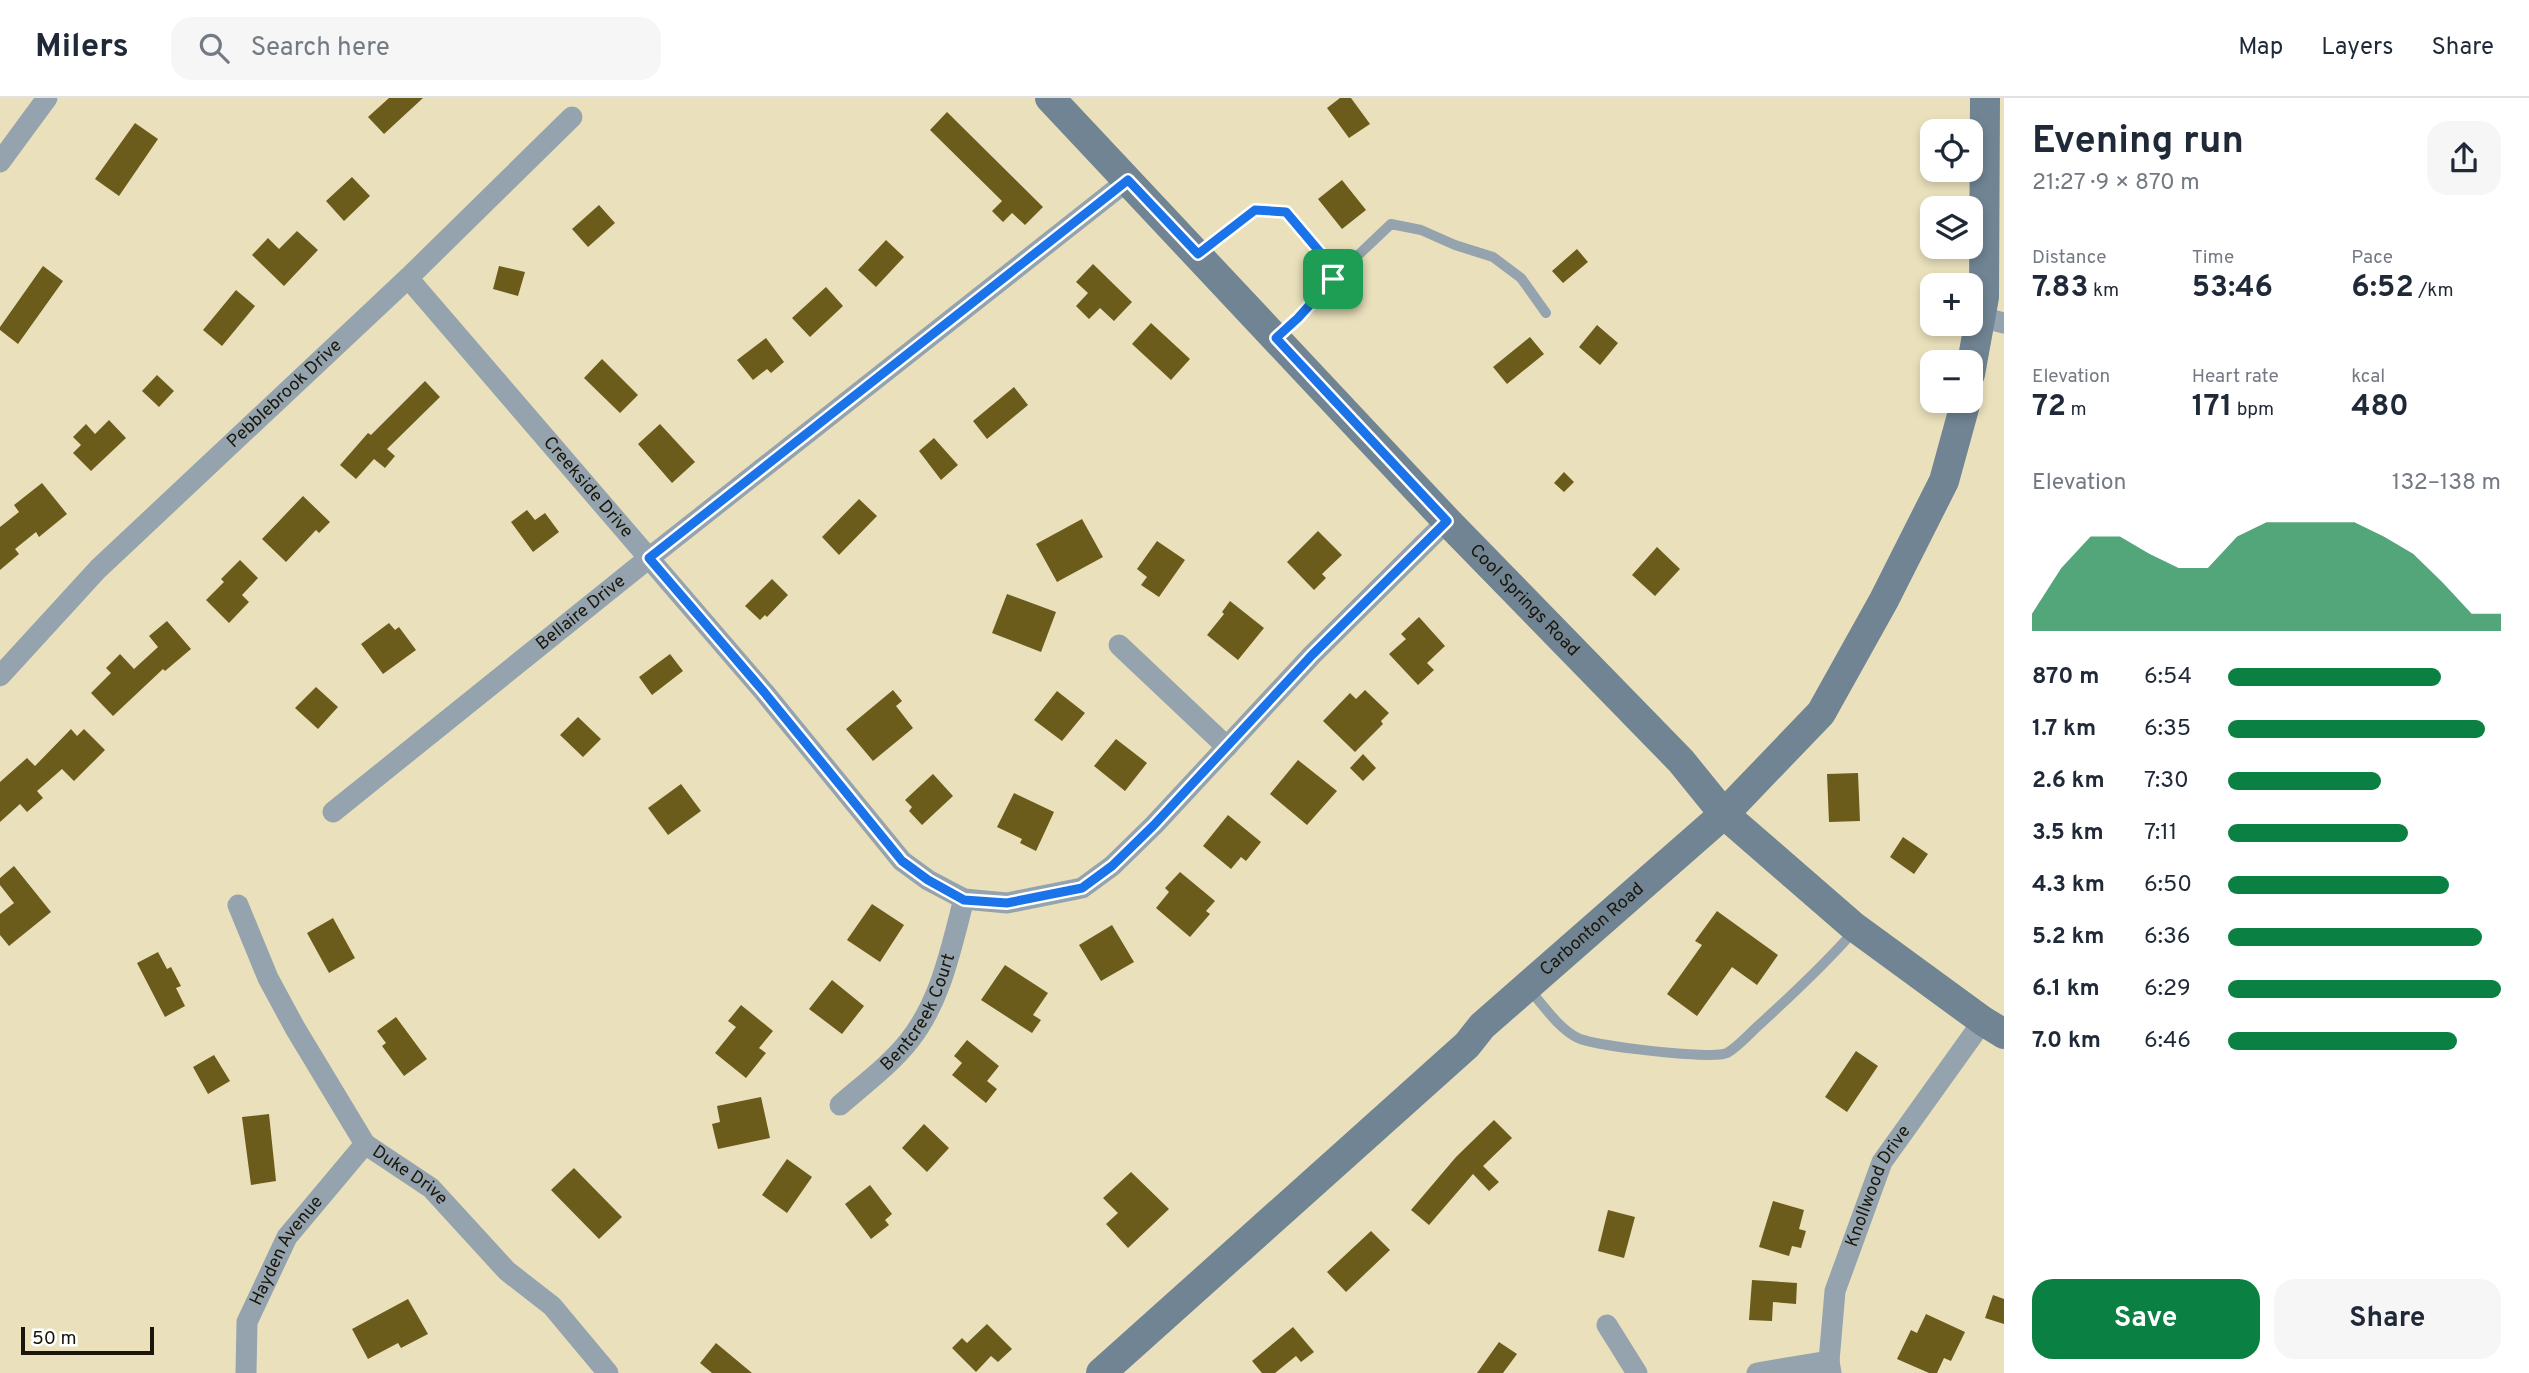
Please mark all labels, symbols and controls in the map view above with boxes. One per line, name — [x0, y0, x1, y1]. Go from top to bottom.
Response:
search box — [171, 17, 661, 80]
text: Milers — [35, 27, 129, 69]
icon: search — [195, 29, 233, 67]
text: Search here — [251, 32, 390, 65]
text: Map — [2238, 33, 2283, 63]
text: Layers — [2321, 33, 2393, 63]
text: Share — [2431, 33, 2494, 63]
text: Evening run — [2032, 118, 2244, 167]
map controls — [1920, 119, 1983, 413]
button: locate — [1920, 119, 1983, 182]
button: share — [2427, 121, 2501, 195]
text: 21:27 · 9 × 870 m — [2032, 169, 2200, 198]
button: layers — [1920, 196, 1983, 259]
text: Distance — [2032, 246, 2107, 270]
text: Time — [2192, 246, 2234, 270]
text: Pace — [2351, 246, 2393, 270]
pin — [1303, 249, 1363, 309]
icon: arrive — [1314, 260, 1352, 298]
text: 7.83 — [2032, 270, 2088, 307]
text: 53:46 — [2192, 270, 2273, 307]
text: 6:52 — [2351, 270, 2414, 307]
button: + — [1920, 273, 1983, 336]
text: km — [2088, 279, 2119, 303]
text: /km — [2414, 279, 2454, 303]
street label: Pebblebrook Drive — [222, 334, 347, 453]
button: − — [1920, 350, 1983, 413]
text: Elevation — [2032, 365, 2110, 389]
text: Heart rate — [2192, 365, 2279, 389]
text: kcal — [2351, 365, 2385, 389]
text: 72 — [2032, 389, 2066, 426]
text: 171 — [2192, 389, 2232, 426]
text: 480 — [2351, 389, 2409, 426]
text: m — [2066, 398, 2087, 422]
text: bpm — [2232, 398, 2274, 422]
street label: Creekside Drive — [538, 432, 638, 543]
text: Elevation — [2032, 469, 2127, 498]
text: 132–138 m — [2392, 469, 2501, 498]
street label: Cool Springs Road — [1464, 539, 1584, 662]
street label: Bellaire Drive — [531, 570, 630, 656]
text: 870 m — [2032, 663, 2099, 692]
text: 6:54 — [2144, 663, 2192, 692]
text: 1.7 km — [2032, 715, 2096, 744]
text: 6:35 — [2144, 715, 2191, 744]
text: 2.6 km — [2032, 767, 2105, 796]
text: 7:30 — [2144, 767, 2189, 796]
text: 3.5 km — [2032, 819, 2104, 848]
text: 7:11 — [2144, 819, 2177, 848]
text: 4.3 km — [2032, 871, 2105, 900]
text: 6:50 — [2144, 871, 2192, 900]
street label: Carbonton Road — [1535, 878, 1649, 981]
text: 5.2 km — [2032, 923, 2105, 952]
text: 6:36 — [2144, 923, 2190, 952]
street label: Bentcreek Court — [876, 951, 961, 1076]
text: 6.1 km — [2032, 975, 2100, 1004]
text: 6:29 — [2144, 975, 2191, 1004]
text: 7.0 km — [2032, 1027, 2101, 1056]
text: 6:46 — [2144, 1027, 2191, 1056]
street label: Knollwood Drive — [1840, 1121, 1916, 1250]
street label: Duke Drive — [368, 1140, 453, 1210]
street label: Hayden Avenue — [245, 1191, 328, 1309]
button: Save — [2032, 1279, 2260, 1359]
button: Share — [2274, 1279, 2501, 1359]
scale bar — [21, 1324, 154, 1356]
text: 50 m — [32, 1327, 77, 1351]

